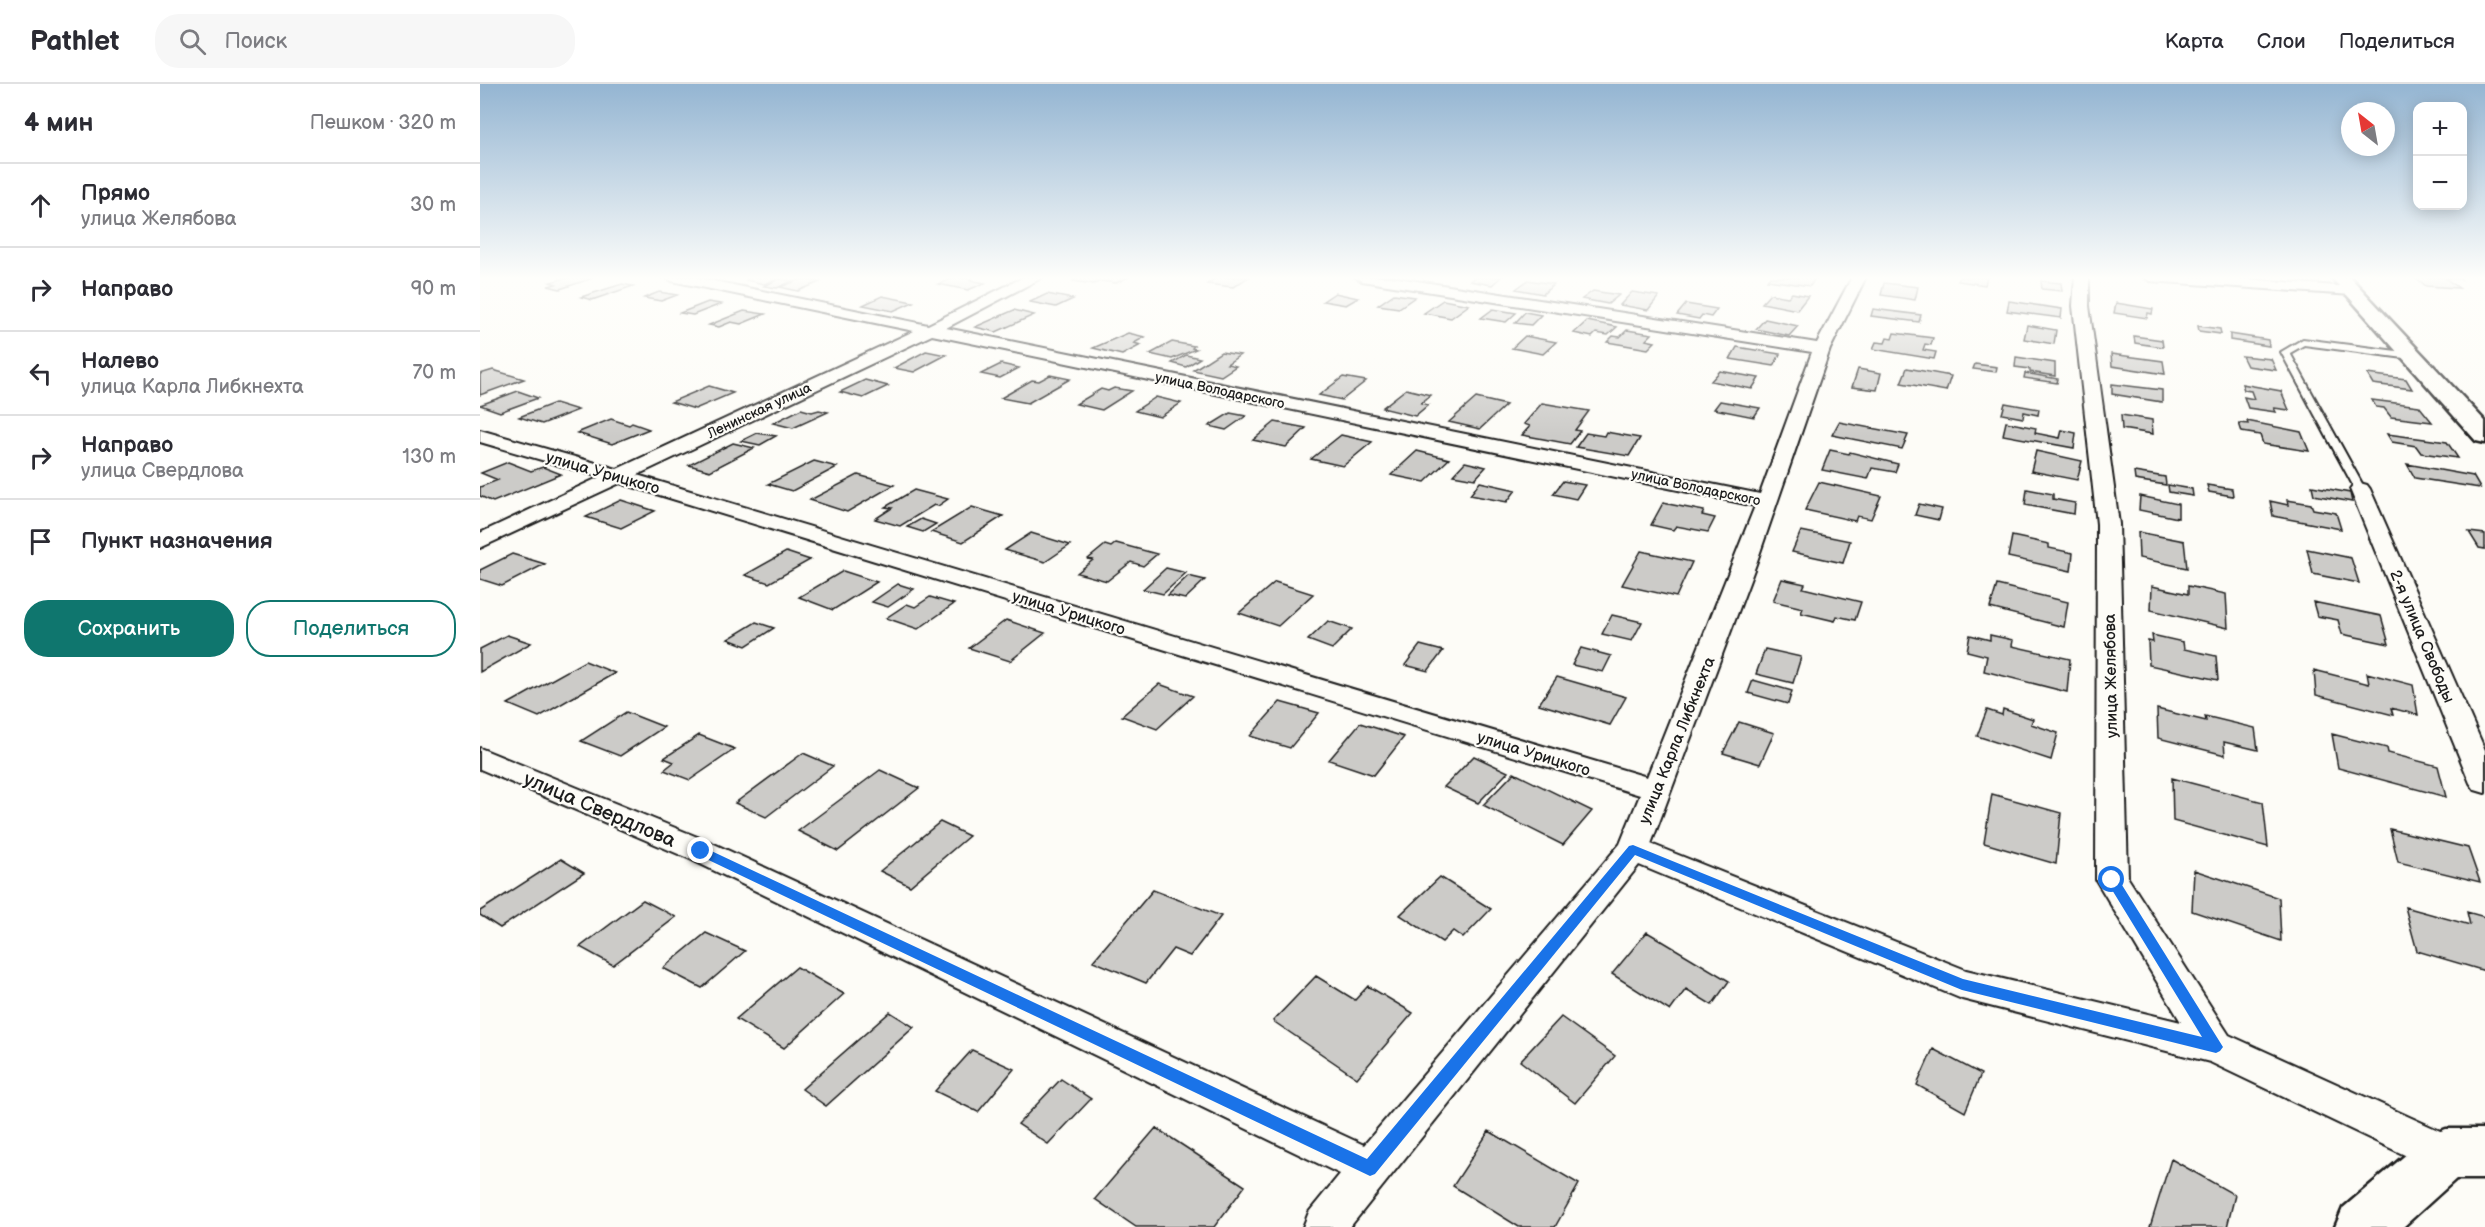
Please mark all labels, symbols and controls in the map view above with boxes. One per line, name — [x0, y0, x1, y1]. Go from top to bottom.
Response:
search box — [155, 14, 575, 68]
text: Pathlet — [30, 25, 119, 58]
icon: search — [176, 25, 209, 58]
text: Поиск — [224, 28, 287, 55]
text: Карта — [2165, 29, 2224, 54]
text: Слои — [2257, 29, 2306, 54]
text: Поделиться — [2339, 29, 2455, 54]
north arrow — [2341, 102, 2395, 156]
map controls — [2413, 102, 2467, 210]
button: + — [2413, 102, 2467, 156]
text: 4 мин — [24, 108, 93, 139]
text: Пешком · 320 m — [310, 111, 456, 135]
button: − — [2413, 156, 2467, 210]
text: Прямо — [81, 180, 150, 207]
icon: ahead — [24, 189, 57, 222]
text: 30 m — [410, 193, 456, 217]
text: улица Желябова — [81, 207, 237, 231]
icon: right — [24, 273, 57, 306]
text: Направо — [81, 276, 173, 303]
text: 90 m — [411, 277, 456, 301]
text: Налево — [81, 348, 159, 375]
icon: left — [24, 357, 57, 390]
text: 70 m — [412, 361, 456, 385]
street label: улица Володарского — [1154, 368, 1286, 413]
text: улица Карла Либкнехта — [81, 375, 304, 399]
street label: Ленинская улица — [703, 379, 815, 442]
text: Направо — [81, 432, 173, 459]
icon: right — [24, 441, 57, 474]
text: 130 m — [402, 445, 456, 469]
street label: улица Урицкого — [544, 448, 662, 499]
text: улица Свердлова — [81, 459, 244, 483]
street label: улица Володарского — [1630, 465, 1762, 510]
icon: arrive — [24, 525, 57, 558]
text: Пункт назначения — [81, 528, 273, 555]
street label: 2-я улица Свободы — [2385, 567, 2458, 706]
street label: улица Урицкого — [1010, 587, 1127, 640]
button: Сохранить — [24, 600, 234, 657]
button: Поделиться — [246, 600, 456, 657]
street label: улица Желябова — [2101, 613, 2122, 738]
street label: улица Карла Либкнехта — [1635, 654, 1720, 827]
street label: улица Урицкого — [1475, 728, 1592, 781]
street label: улица Свердлова — [520, 767, 679, 853]
route end — [687, 837, 713, 863]
route start — [2098, 866, 2124, 892]

